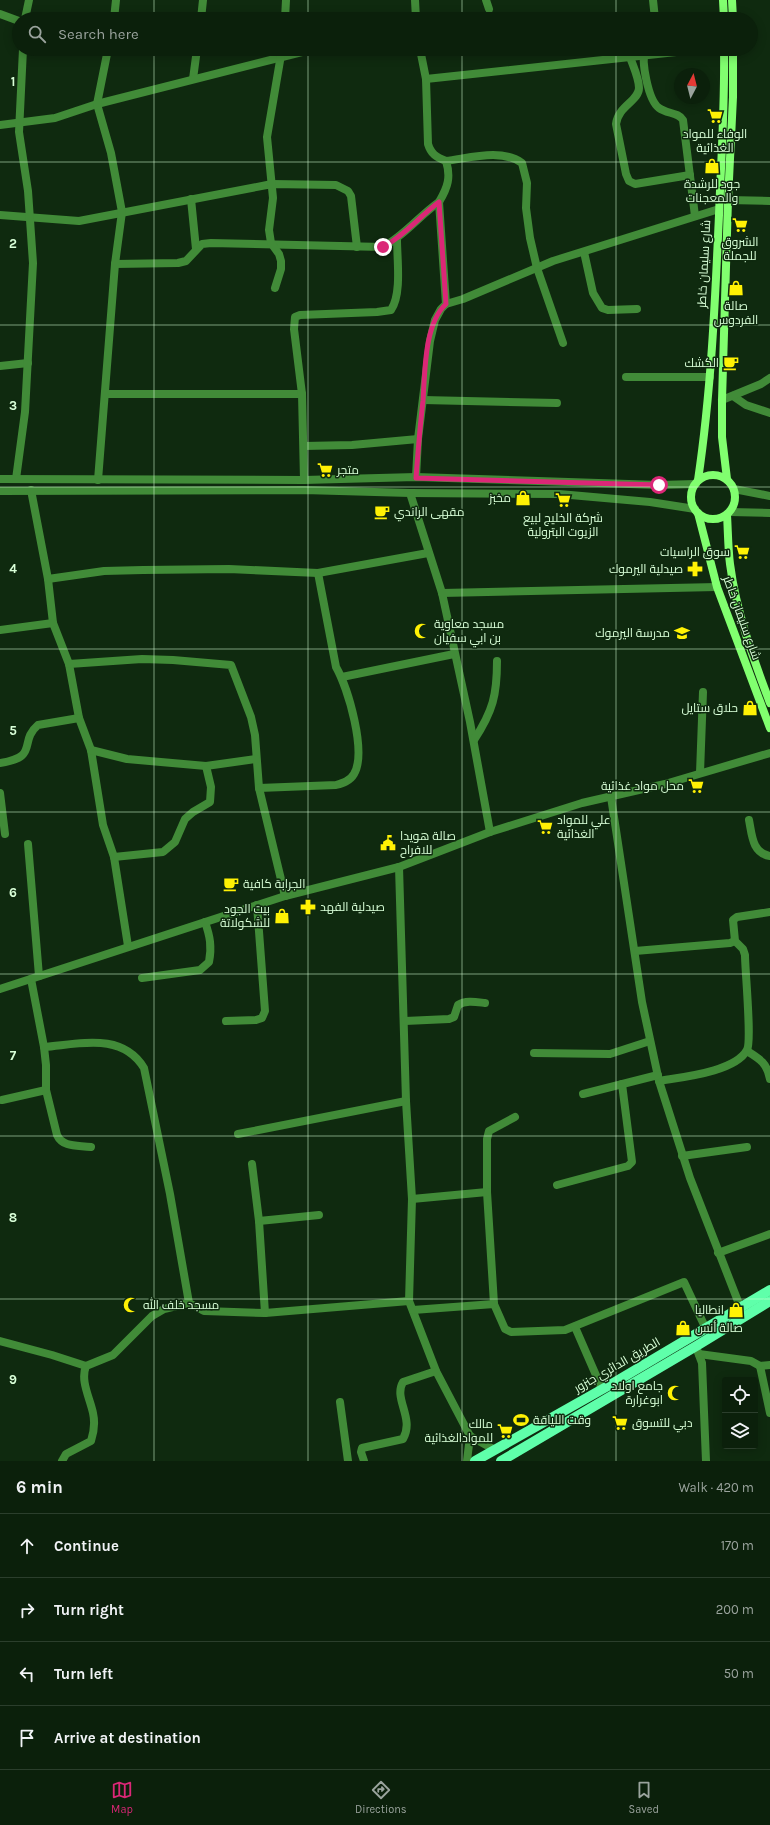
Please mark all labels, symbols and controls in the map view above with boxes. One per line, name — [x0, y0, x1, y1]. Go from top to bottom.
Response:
search box — [12, 12, 758, 56]
icon: search — [26, 23, 48, 45]
text: Search here — [58, 25, 139, 43]
north arrow — [674, 68, 710, 104]
text: 1 — [11, 74, 15, 89]
supermarket icon: الوفاء للمواد الغذائية — [706, 107, 724, 125]
place label: الوفاء للمواد الغذائية — [683, 127, 747, 155]
shop icon: جود للرشدة والمعجنات — [703, 157, 721, 175]
place label: جود للرشدة والمعجنات — [684, 177, 740, 205]
supermarket icon: الشروق للجملة — [731, 216, 749, 234]
street label: شارع سليمان خاطر — [695, 219, 714, 310]
place label: الشروق للجملة — [721, 235, 759, 263]
text: 2 — [9, 236, 17, 251]
route end — [374, 238, 392, 256]
shop icon: صالة الفردوس — [727, 279, 745, 297]
place label: صالة الفردوس — [714, 299, 758, 327]
cafe icon: الكشك — [722, 354, 740, 372]
place label: الكشك — [684, 356, 719, 370]
text: 3 — [9, 398, 17, 413]
supermarket icon: متجر — [316, 461, 334, 479]
place label: متجر — [336, 463, 359, 477]
route start — [650, 476, 668, 494]
shop icon: مخبز — [514, 489, 532, 507]
place label: مخبز — [488, 491, 511, 505]
supermarket icon: شركة الخليج لبيع الزيوت البترولية — [554, 491, 572, 509]
cafe icon: مقهى الراندي — [373, 503, 391, 521]
place label: مقهى الراندي — [394, 505, 464, 522]
place label: شركة الخليج لبيع الزيوت البترولية — [523, 511, 603, 539]
supermarket icon: سوق الراسيات — [733, 543, 751, 561]
place label: سوق الراسيات — [660, 545, 730, 559]
pharmacy icon: صيدلية اليرموك — [686, 560, 704, 578]
text: 4 — [9, 561, 17, 576]
place label: صيدلية اليرموك — [609, 562, 683, 576]
street label: شارع سليمان خاطر — [719, 573, 764, 662]
place label: مسجد معاوية بن ابي سفيان — [434, 617, 504, 648]
mosque icon: مسجد معاوية بن ابي سفيان — [413, 622, 431, 640]
school or university icon: مدرسة اليرموك — [673, 624, 691, 642]
place label: مدرسة اليرموك — [595, 626, 670, 640]
shop icon: حلاق ستايل — [741, 699, 759, 717]
place label: حلاق ستايل — [681, 701, 738, 715]
text: 5 — [9, 723, 17, 738]
supermarket icon: محل مواد غذائية — [687, 777, 705, 795]
place label: محل مواد غذائية — [601, 779, 684, 793]
place label: علي للمواد الغذائية — [557, 813, 611, 841]
supermarket icon: علي للمواد الغذائية — [536, 818, 554, 836]
place label: صالة هويدا للافراح — [400, 829, 456, 858]
public building icon: صالة هويدا للافراح — [379, 834, 397, 852]
cafe icon: الجرابة كافية — [222, 875, 240, 893]
place label: الجرابة كافية — [243, 877, 305, 891]
text: 6 — [9, 885, 17, 900]
pharmacy icon: صيدلية الفهد — [299, 898, 317, 916]
place label: صيدلية الفهد — [320, 900, 385, 914]
place label: بيت الجود للشكولاتة — [220, 902, 270, 930]
shop icon: بيت الجود للشكولاتة — [273, 907, 291, 925]
text: 7 — [10, 1048, 17, 1063]
text: 8 — [9, 1210, 17, 1225]
mosque icon: مسجد خلف الله — [122, 1296, 140, 1314]
place label: مسجد خلف الله — [143, 1297, 219, 1312]
shop icon: انطاليا — [727, 1301, 745, 1319]
place label: انطاليا — [695, 1303, 724, 1317]
shop icon: صالة أنس — [674, 1319, 692, 1337]
place label: صالة أنس — [695, 1320, 743, 1335]
street label: الطريق الدائري جنزور — [571, 1335, 664, 1398]
text: 9 — [9, 1372, 17, 1387]
map controls — [722, 1377, 758, 1449]
button: locate — [722, 1377, 758, 1413]
place label: جامع اولاد ابوغرارة — [611, 1379, 663, 1407]
mosque icon: جامع اولاد ابوغرارة — [666, 1384, 684, 1402]
sports icon: وقت اللياقة — [512, 1411, 530, 1429]
place label: وقت اللياقة — [533, 1413, 591, 1427]
button: layers — [722, 1413, 758, 1449]
supermarket icon: دبي للتسوق — [611, 1414, 629, 1432]
place label: دبي للتسوق — [632, 1416, 693, 1433]
place label: مالك للموادالغذائية — [424, 1417, 493, 1445]
supermarket icon: مالك للموادالغذائية — [496, 1422, 514, 1440]
text: 6 min — [16, 1477, 63, 1497]
text: Walk · 420 m — [678, 1480, 754, 1495]
icon: ahead — [16, 1535, 38, 1557]
text: Continue — [54, 1537, 119, 1555]
text: 170 m — [721, 1538, 754, 1553]
icon: right — [16, 1599, 38, 1621]
text: Turn right — [54, 1601, 124, 1619]
text: 200 m — [716, 1602, 754, 1617]
icon: left — [16, 1663, 38, 1685]
text: Turn left — [54, 1665, 113, 1683]
text: 50 m — [724, 1666, 754, 1681]
icon: arrive — [16, 1727, 38, 1749]
text: Arrive at destination — [54, 1729, 201, 1747]
tab: Map — [111, 1779, 133, 1816]
tab: Directions — [355, 1779, 407, 1816]
tab: Saved — [629, 1779, 659, 1816]

